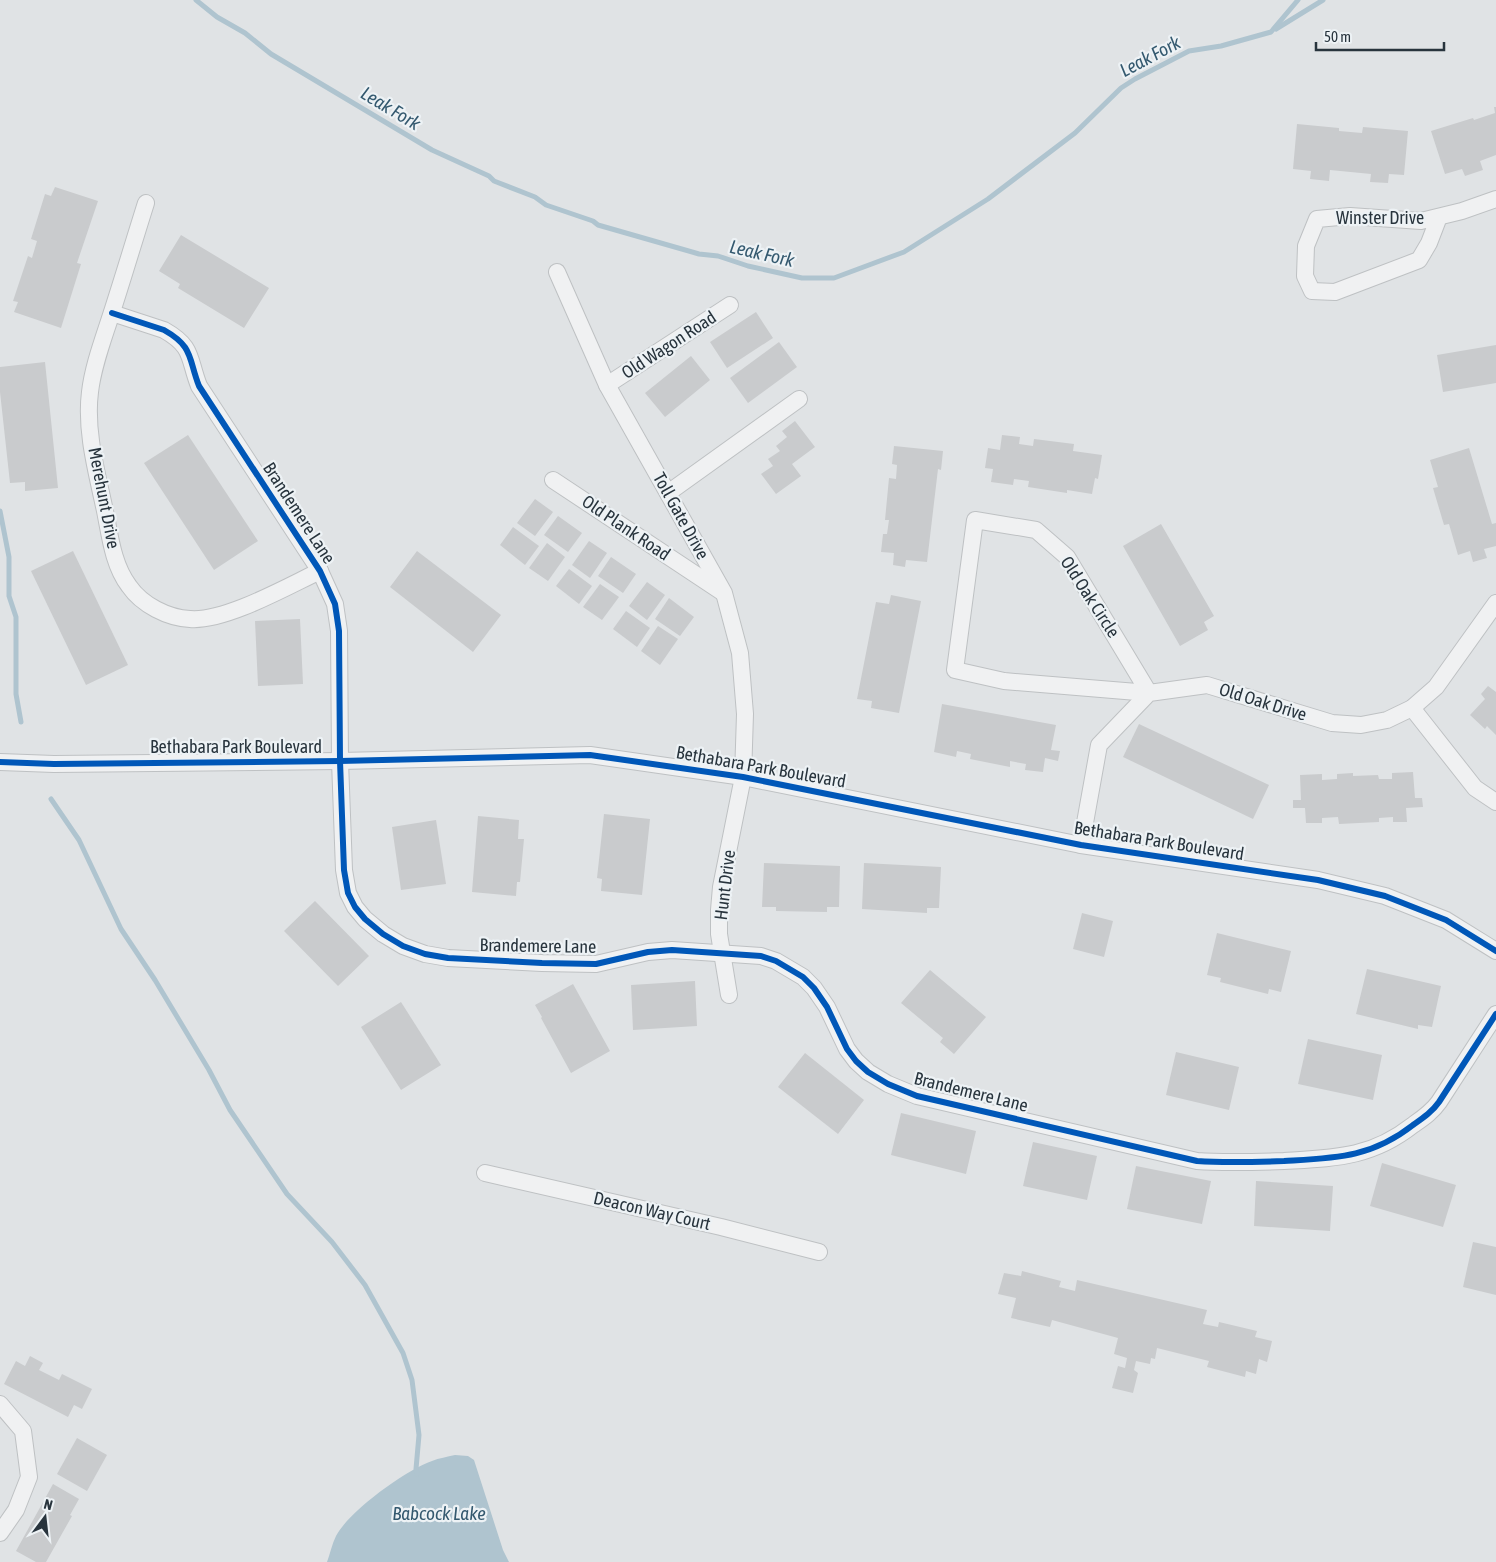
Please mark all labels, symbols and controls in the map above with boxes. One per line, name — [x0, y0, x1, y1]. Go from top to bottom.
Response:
scale bar — [1316, 20, 1444, 52]
text: 50 m — [1324, 28, 1351, 45]
water label: Leak Fork — [1116, 31, 1185, 81]
water label: Leak Fork — [357, 82, 425, 135]
street label: Winster Drive — [1336, 207, 1424, 228]
water label: Leak Fork — [728, 235, 797, 271]
street label: Old Wagon Road — [618, 306, 720, 383]
street label: Merehunt Drive — [84, 446, 125, 550]
street label: Brandemere Lane — [259, 458, 340, 567]
street label: Toll Gate Drive — [649, 469, 714, 563]
street label: Old Plank Road — [578, 490, 674, 565]
street label: Old Oak Circle — [1056, 552, 1124, 641]
street label: Old Oak Drive — [1217, 678, 1309, 725]
street label: Bethabara Park Boulevard — [150, 736, 322, 757]
street label: Bethabara Park Boulevard — [675, 741, 848, 792]
street label: Bethabara Park Boulevard — [1073, 817, 1246, 864]
street label: Hunt Drive — [710, 849, 739, 921]
street label: Brandemere Lane — [480, 934, 596, 957]
street label: Brandemere Lane — [912, 1067, 1030, 1116]
street label: Deacon Way Court — [592, 1187, 713, 1234]
north arrow — [20, 1492, 70, 1542]
text: N — [42, 1496, 54, 1513]
water label: Babcock Lake — [392, 1502, 486, 1524]

